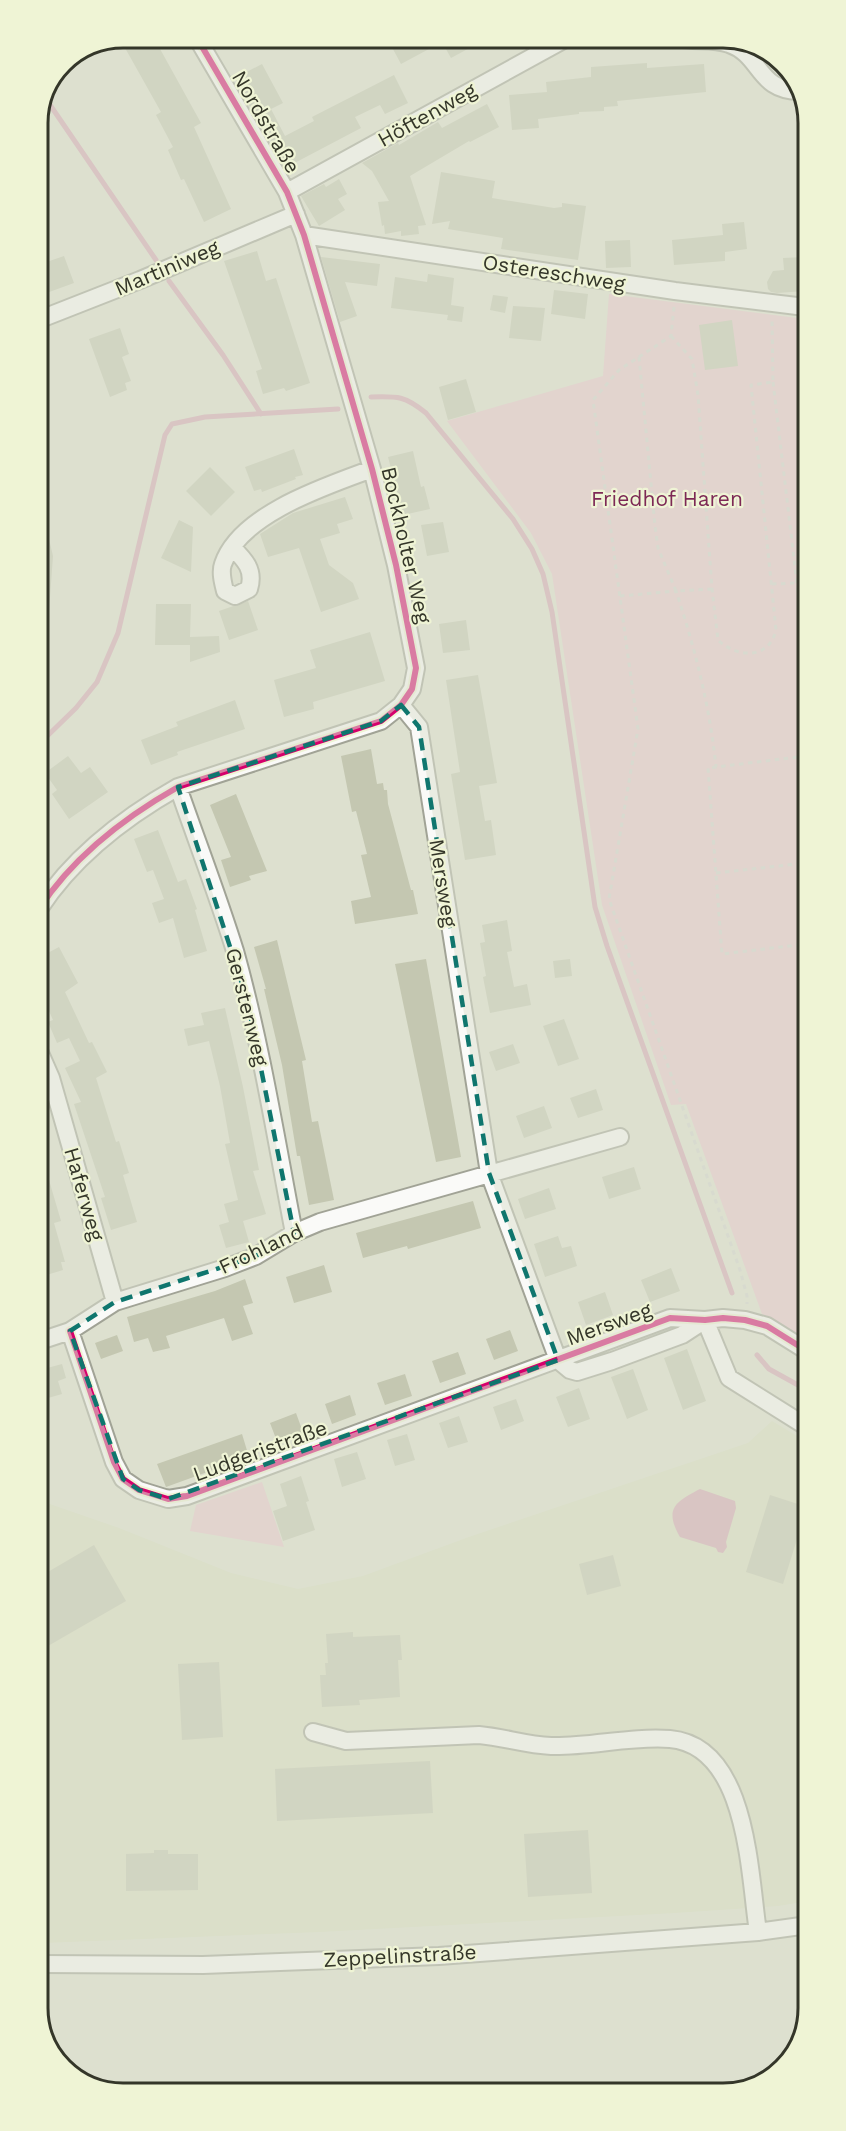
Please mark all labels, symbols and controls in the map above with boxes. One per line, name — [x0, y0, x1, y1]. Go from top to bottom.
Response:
street label: Nordstraße — [227, 66, 306, 178]
street label: Höftenweg — [373, 77, 481, 152]
street label: Martiniweg — [111, 234, 224, 301]
street label: Ostereschweg — [481, 249, 628, 296]
street label: Bockholter Weg — [376, 464, 437, 626]
park label: Friedhof Haren — [591, 486, 743, 511]
street label: Mersweg — [424, 837, 463, 930]
street label: Gerstenweg — [221, 945, 274, 1069]
street label: Haferweg — [59, 1144, 110, 1244]
street label: Frohland — [215, 1218, 307, 1279]
street label: Mersweg — [563, 1296, 656, 1350]
street label: Ludgeristraße — [189, 1415, 330, 1486]
street label: Zeppelinstraße — [323, 1939, 477, 1972]

